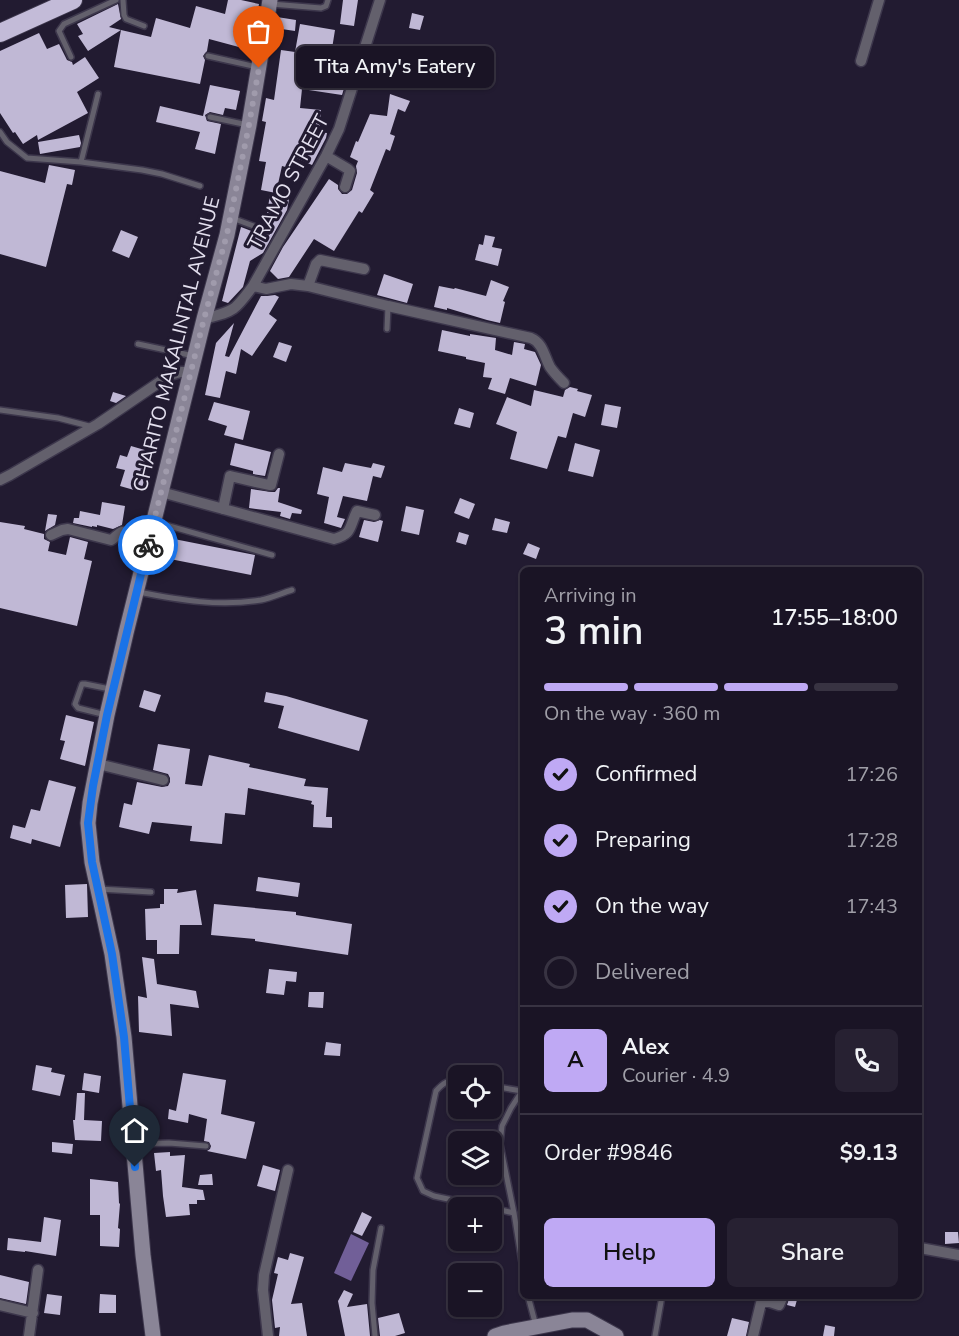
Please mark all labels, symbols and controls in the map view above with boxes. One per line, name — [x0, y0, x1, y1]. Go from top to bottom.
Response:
pin — [233, 6, 284, 68]
icon: bag — [242, 15, 275, 48]
callout: Tita Amy's Eatery — [295, 47, 493, 89]
text: Tita Amy's Eatery — [314, 53, 476, 80]
street label: TRAMO STREET — [241, 110, 336, 255]
street label: CHARITO MAKALINTAL AVENUE — [127, 194, 226, 495]
courier — [118, 515, 178, 575]
icon: bike — [132, 529, 165, 562]
text: Arriving in — [544, 582, 637, 609]
text: 17:55–18:00 — [771, 603, 898, 633]
text: 3 min — [544, 605, 643, 658]
text: On the way · 360 m — [544, 700, 720, 727]
icon: check — [544, 758, 577, 791]
text: Confirmed — [595, 759, 697, 789]
text: 17:26 — [845, 761, 898, 788]
icon: check — [544, 824, 577, 857]
text: Preparing — [595, 825, 691, 855]
text: 17:28 — [845, 827, 898, 854]
icon: check — [544, 890, 577, 923]
text: On the way — [595, 891, 709, 921]
text: 17:43 — [845, 893, 898, 920]
text: Delivered — [595, 957, 690, 987]
button: phone — [835, 1029, 898, 1092]
text: Alex — [622, 1032, 669, 1062]
text: A — [567, 1045, 584, 1075]
text: Courier · 4.9 — [622, 1062, 730, 1089]
map controls — [448, 1065, 502, 1317]
button: locate — [448, 1065, 502, 1119]
pin — [109, 1105, 160, 1167]
icon: home — [118, 1114, 151, 1147]
button: layers — [448, 1131, 502, 1185]
text: Order #9846 — [544, 1138, 673, 1168]
text: $9.13 — [840, 1138, 898, 1168]
button: + — [448, 1197, 502, 1251]
button: Help — [544, 1218, 715, 1287]
button: Share — [727, 1218, 898, 1287]
button: − — [448, 1263, 502, 1317]

